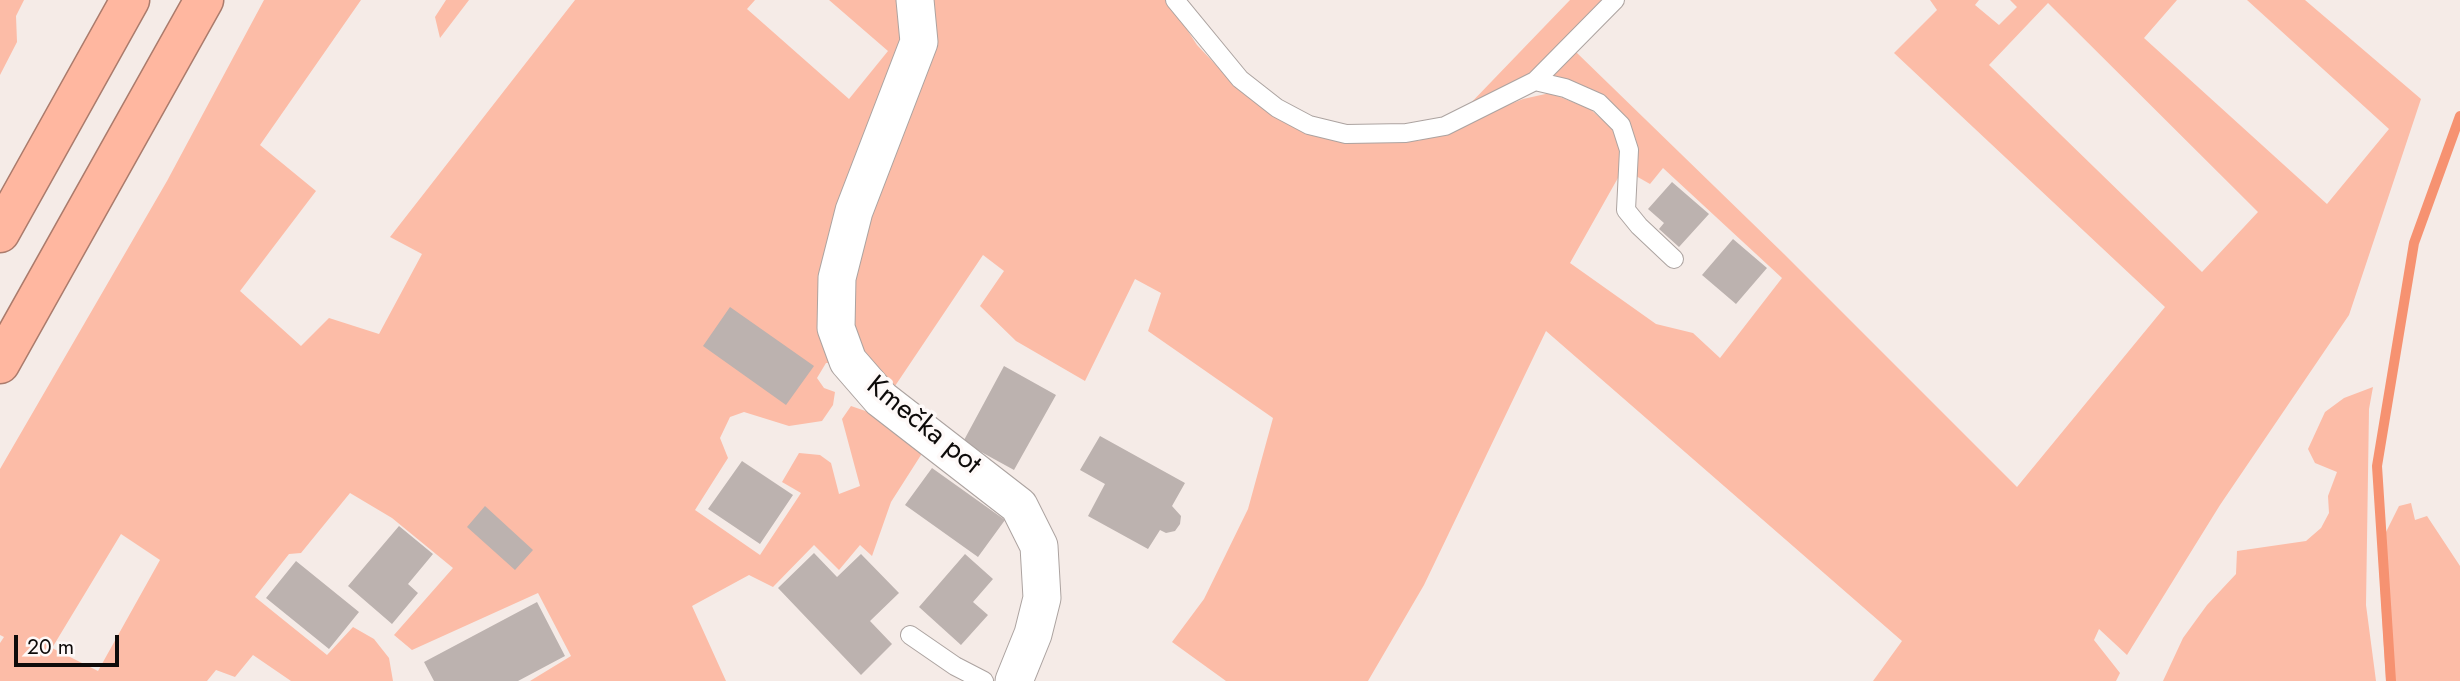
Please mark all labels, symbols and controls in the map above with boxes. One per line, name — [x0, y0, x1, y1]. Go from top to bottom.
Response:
street label: Kmečka pot — [859, 370, 987, 482]
scale bar — [18, 622, 122, 666]
text: 20 m — [27, 632, 74, 662]

